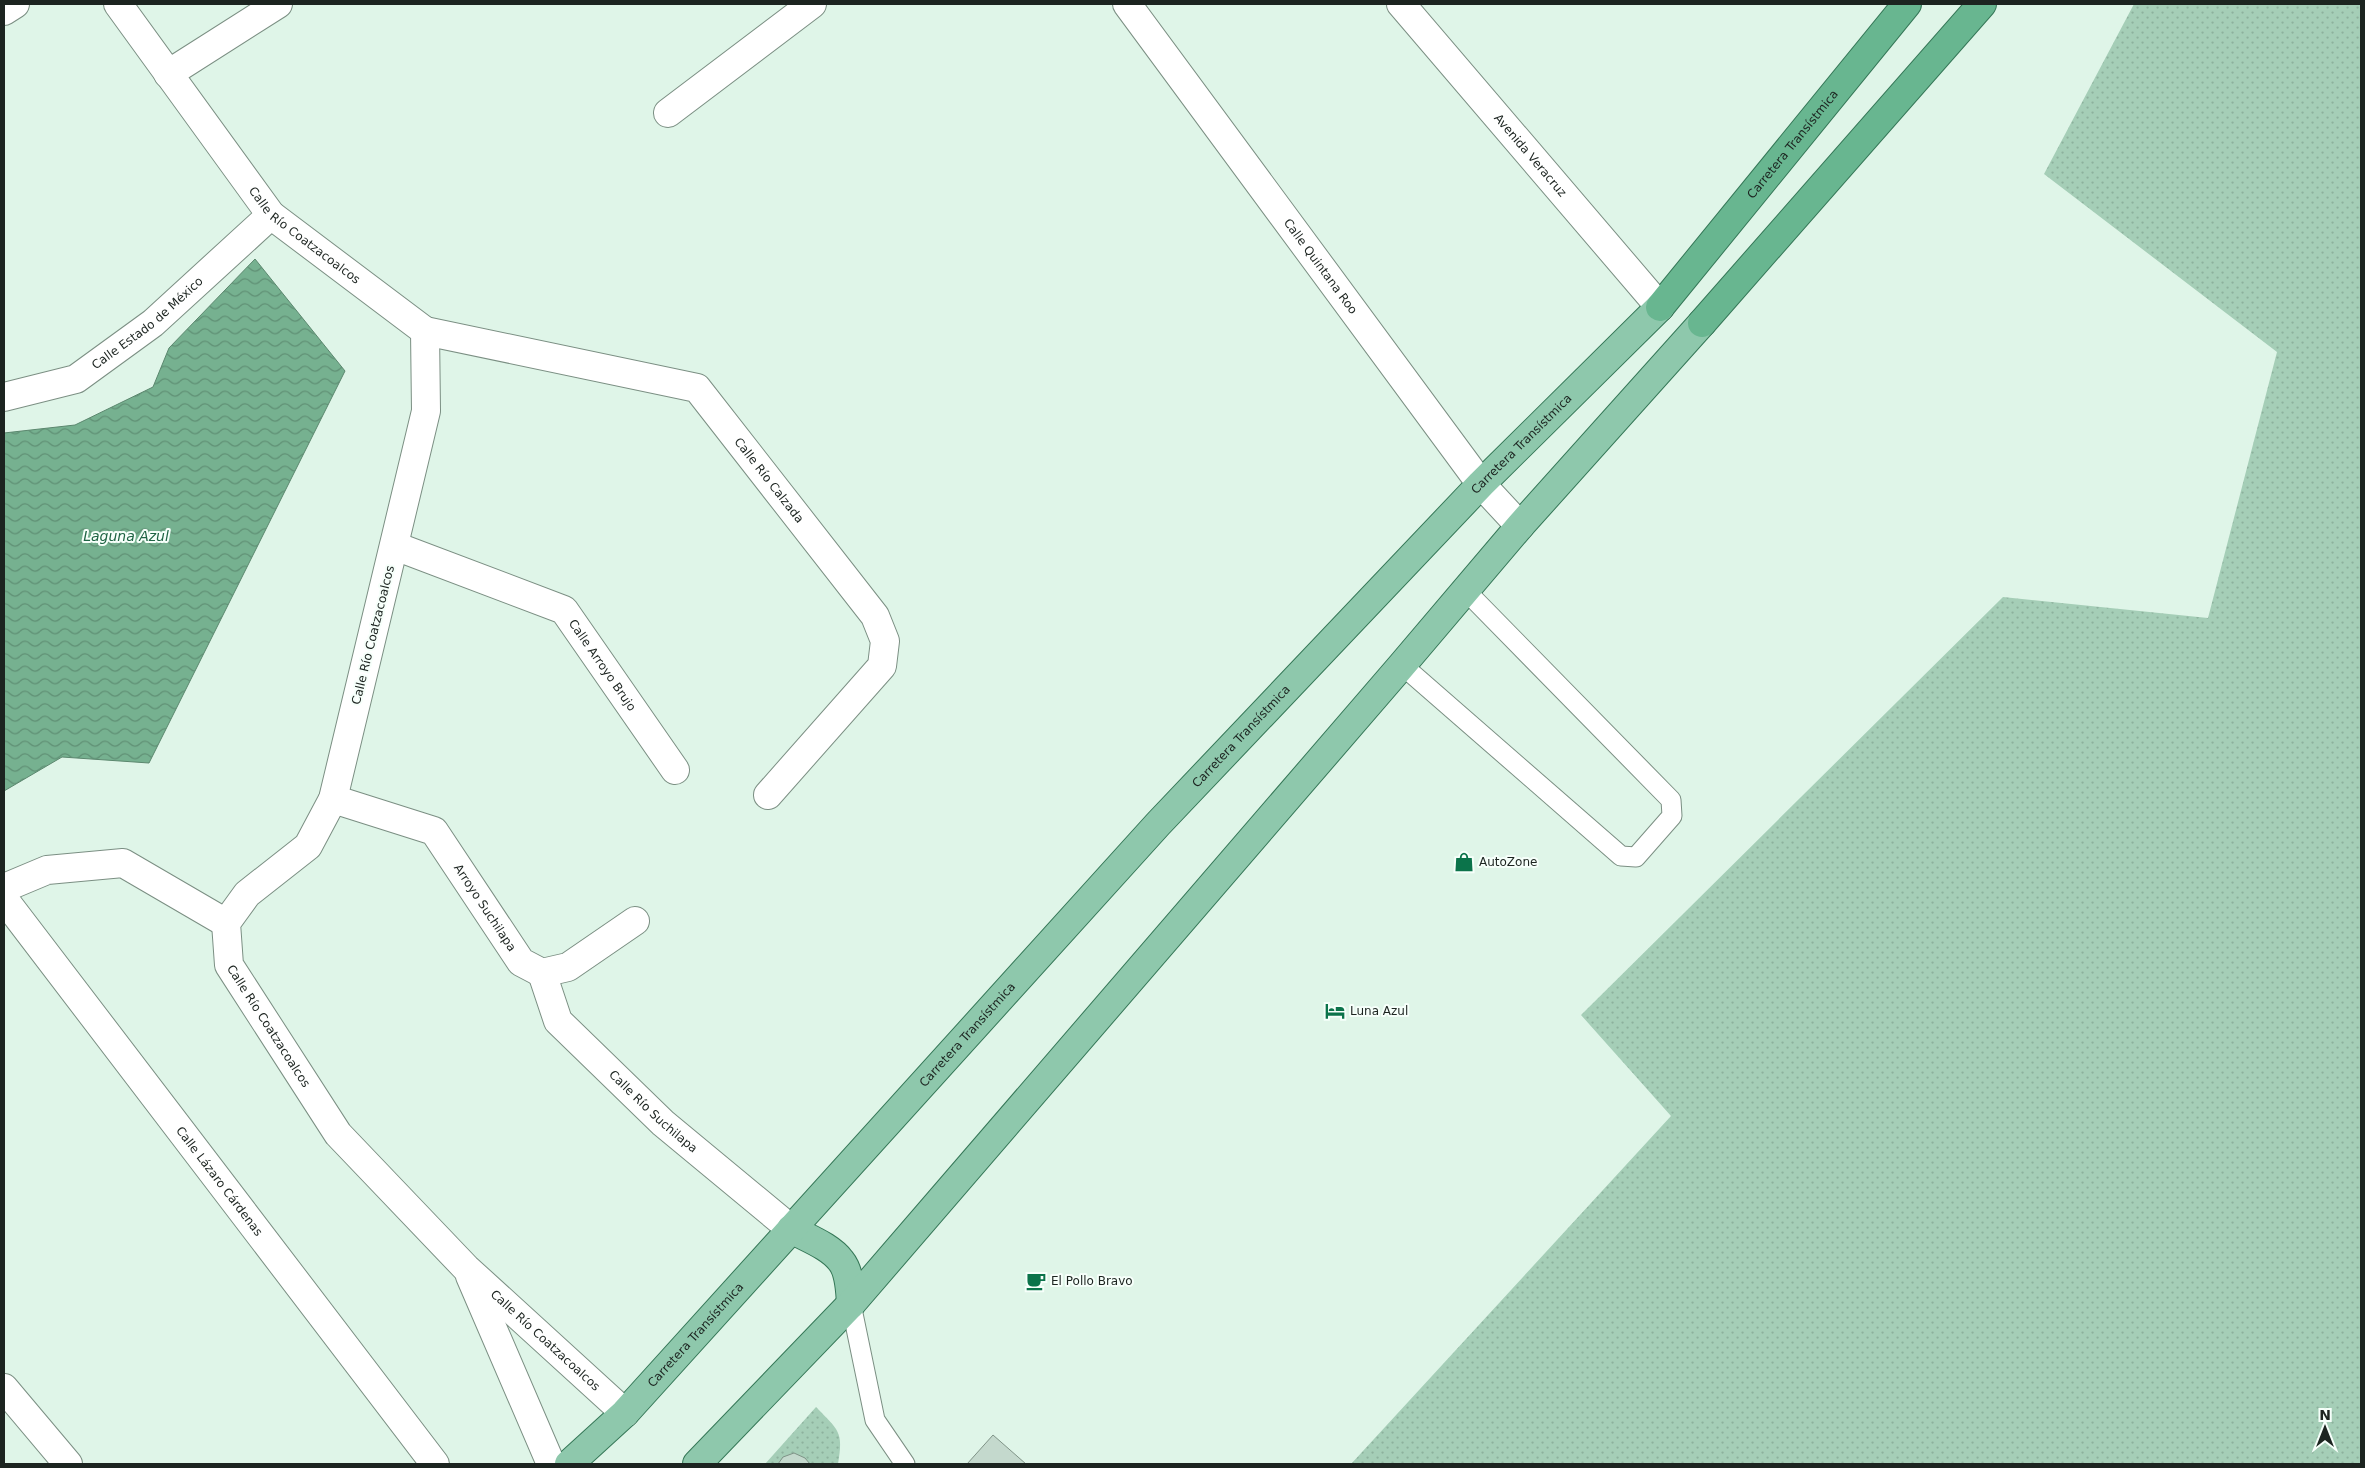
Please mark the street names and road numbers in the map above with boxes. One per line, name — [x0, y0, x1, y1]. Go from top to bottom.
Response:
street label: Carretera Transístmica — [1744, 87, 1841, 201]
street label: Avenida Veracruz — [1491, 111, 1569, 199]
street label: Calle Río Coatzacoalcos — [246, 184, 363, 287]
street label: Calle Quintana Roo — [1281, 216, 1360, 317]
street label: Calle Estado de México — [89, 274, 206, 372]
street label: Carretera Transístmica — [1468, 391, 1575, 497]
street label: Calle Río Calzada — [731, 435, 807, 526]
street label: Calle Río Coatzacoalcos — [349, 564, 397, 706]
street label: Calle Arroyo Brujo — [566, 617, 639, 714]
street label: Carretera Transístmica — [1189, 682, 1293, 790]
street label: Arroyo Suchilapa — [451, 861, 519, 954]
street label: Calle Río Coatzacoalcos — [224, 962, 313, 1090]
street label: Carretera Transístmica — [917, 980, 1018, 1090]
street label: Calle Río Suchilapa — [606, 1067, 700, 1156]
street label: Calle Lázaro Cárdenas — [173, 1124, 265, 1239]
street label: Carretera Transístmica — [645, 1280, 746, 1390]
street label: Calle Río Coatzacoalcos — [488, 1287, 603, 1394]

